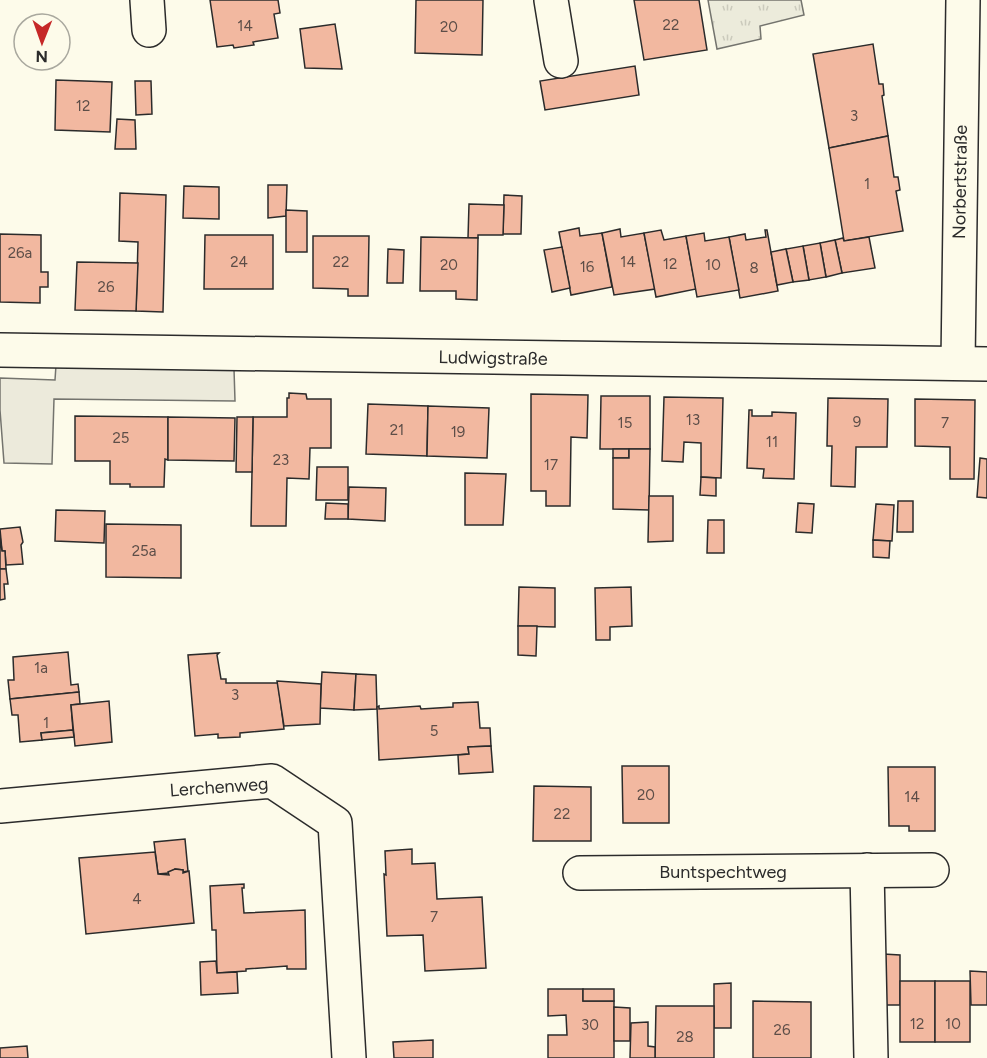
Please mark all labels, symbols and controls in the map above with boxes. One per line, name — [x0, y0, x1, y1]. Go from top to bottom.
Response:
north arrow — [12, 12, 72, 72]
house number: 22 — [663, 16, 679, 34]
house number: 14 — [237, 17, 253, 35]
house number: 20 — [440, 18, 458, 36]
text: N — [35, 47, 48, 66]
house number: 12 — [76, 97, 90, 115]
house number: 3 — [850, 107, 858, 125]
street label: Norbertstraße — [948, 125, 972, 239]
house number: 1 — [864, 175, 870, 193]
house number: 26a — [8, 244, 32, 262]
house number: 24 — [230, 253, 248, 271]
house number: 22 — [333, 253, 349, 271]
house number: 14 — [620, 253, 636, 271]
house number: 12 — [663, 255, 677, 273]
house number: 20 — [440, 256, 458, 274]
house number: 10 — [705, 256, 721, 274]
house number: 16 — [580, 258, 595, 276]
house number: 8 — [749, 259, 759, 277]
house number: 26 — [98, 278, 115, 296]
street label: Ludwigstraße — [438, 346, 548, 370]
house number: 13 — [686, 411, 700, 429]
house number: 9 — [853, 413, 861, 431]
house number: 15 — [618, 414, 632, 432]
house number: 7 — [941, 414, 949, 432]
house number: 21 — [390, 421, 404, 439]
house number: 19 — [451, 423, 465, 441]
house number: 25 — [112, 429, 130, 447]
house number: 11 — [766, 433, 778, 451]
house number: 23 — [273, 451, 289, 469]
house number: 17 — [544, 456, 558, 474]
house number: 25a — [132, 542, 156, 560]
house number: 1a — [34, 659, 48, 677]
house number: 3 — [231, 686, 239, 704]
house number: 1 — [43, 714, 49, 732]
house number: 5 — [430, 722, 438, 740]
street label: Lerchenweg — [169, 773, 269, 801]
house number: 20 — [637, 786, 655, 804]
house number: 14 — [904, 788, 920, 806]
house number: 22 — [554, 805, 570, 823]
street label: Buntspechtweg — [659, 861, 787, 883]
house number: 4 — [132, 890, 142, 908]
house number: 7 — [430, 908, 438, 926]
house number: 12 — [910, 1015, 924, 1033]
house number: 10 — [945, 1015, 961, 1033]
house number: 30 — [581, 1016, 599, 1034]
house number: 26 — [774, 1021, 791, 1039]
house number: 28 — [676, 1028, 694, 1046]

